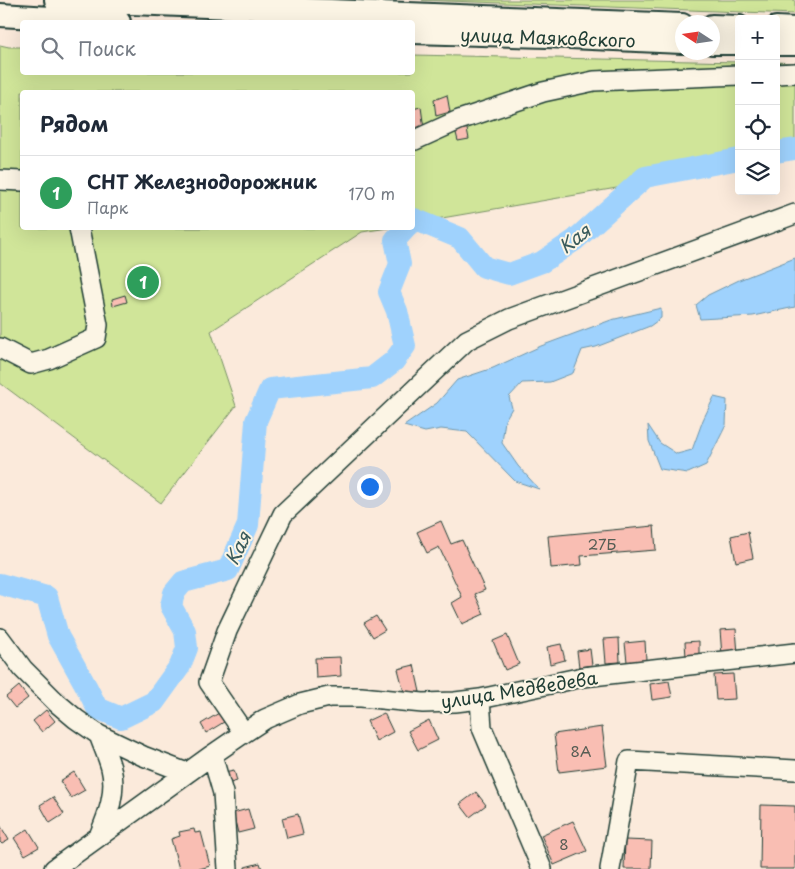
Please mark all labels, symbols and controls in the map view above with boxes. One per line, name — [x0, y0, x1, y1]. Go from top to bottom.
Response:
north arrow — [675, 15, 720, 60]
map controls — [735, 15, 780, 195]
button: + — [735, 15, 780, 60]
search box — [20, 20, 415, 75]
street label: улица Маяковского — [460, 20, 636, 54]
icon: search — [38, 34, 66, 62]
text: Поиск — [78, 34, 136, 62]
button: − — [735, 60, 780, 105]
button: locate — [735, 105, 780, 150]
text: Рядом — [40, 107, 108, 139]
button: layers — [735, 150, 780, 195]
text: СНТ Железнодорожник — [87, 167, 317, 195]
text: 1 — [52, 181, 60, 205]
text: 170 m — [349, 181, 395, 205]
text: Парк — [87, 195, 128, 219]
water label: Кая — [552, 216, 597, 260]
pin: 1 — [127, 263, 159, 301]
your location — [357, 474, 383, 500]
water label: Кая — [217, 526, 257, 569]
house number: 27Б — [588, 532, 616, 555]
street label: улица Медведева — [439, 663, 600, 715]
house number: 8А — [571, 739, 591, 762]
house number: 8 — [559, 832, 569, 855]

